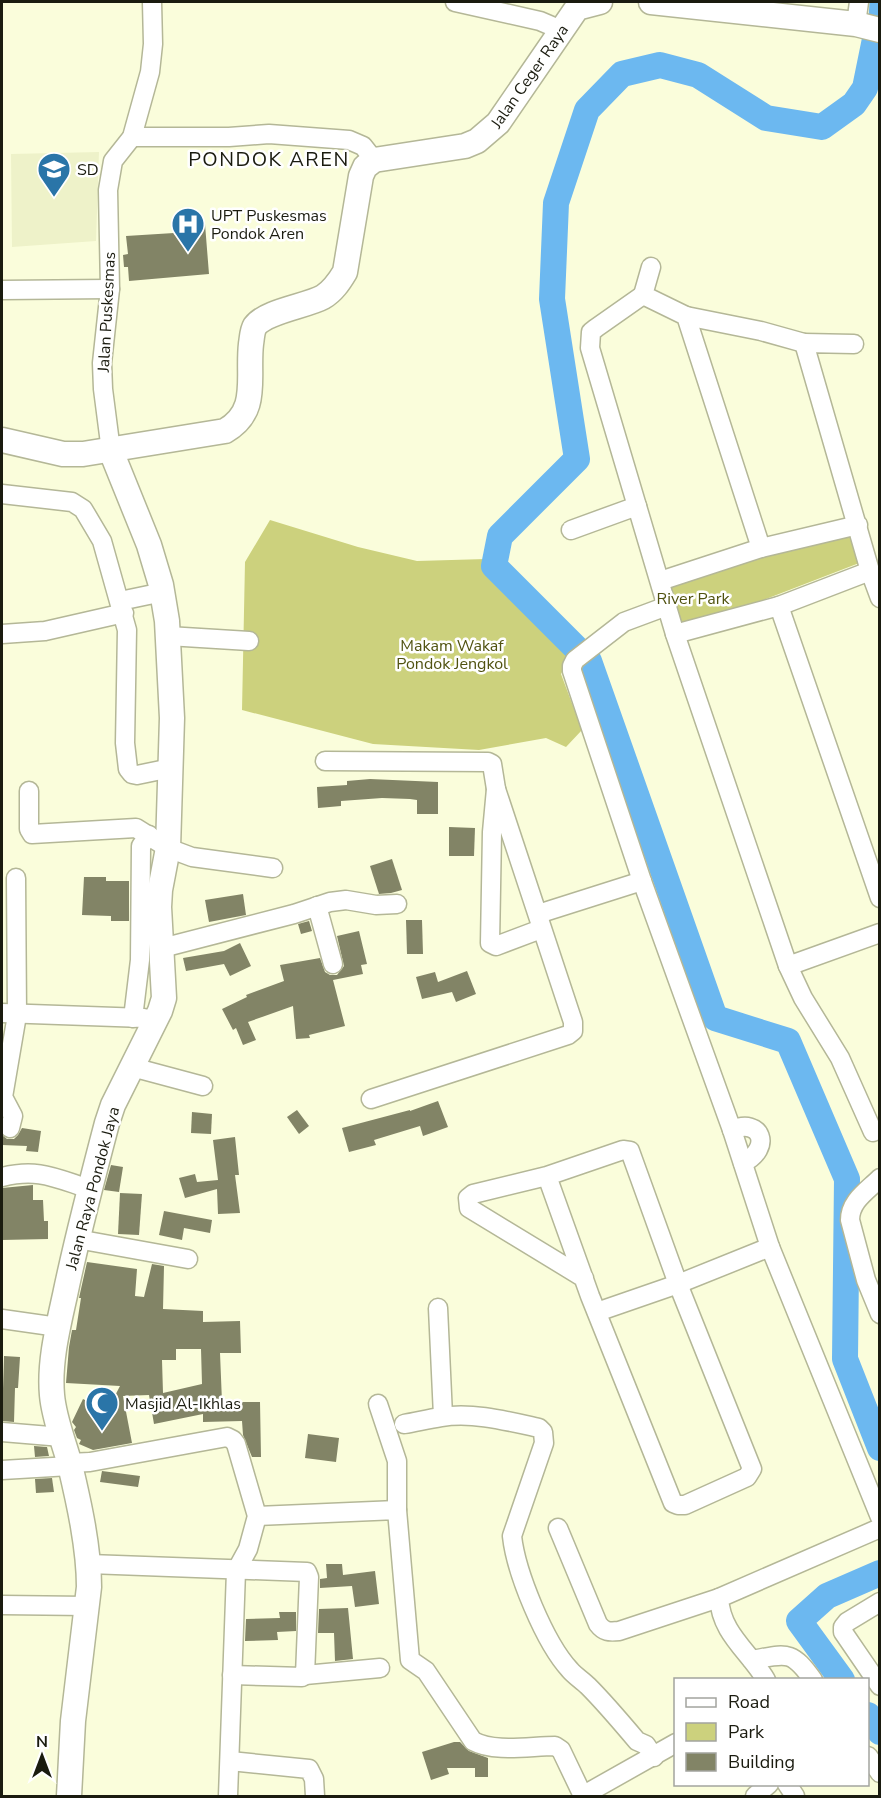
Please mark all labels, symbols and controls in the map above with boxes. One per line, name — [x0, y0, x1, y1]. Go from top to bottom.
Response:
street label: Jalan Ceger Raya — [485, 20, 574, 134]
district label: PONDOK AREN — [188, 146, 350, 173]
school or university icon: SD — [36, 151, 72, 198]
place label: SD — [77, 159, 99, 181]
place label: UPT Puskesmas Pondok Aren — [211, 205, 327, 245]
hospital icon: UPT Puskesmas Pondok Aren — [170, 206, 206, 253]
street label: Jalan Puskesmas — [93, 251, 121, 374]
park label: River Park — [657, 588, 730, 610]
park label: Makam Wakaf Pondok Jengkol — [396, 635, 508, 675]
street label: Jalan Raya Pondok Jaya — [60, 1104, 125, 1273]
mosque icon: Masjid Al-Ikhlas — [84, 1385, 120, 1432]
place label: Masjid Al-Ikhlas — [125, 1393, 241, 1415]
legend — [674, 1678, 869, 1786]
text: Road — [728, 1690, 770, 1714]
text: Park — [728, 1720, 765, 1744]
north arrow — [12, 1726, 72, 1786]
text: N — [36, 1731, 48, 1753]
text: Building — [728, 1750, 795, 1774]

